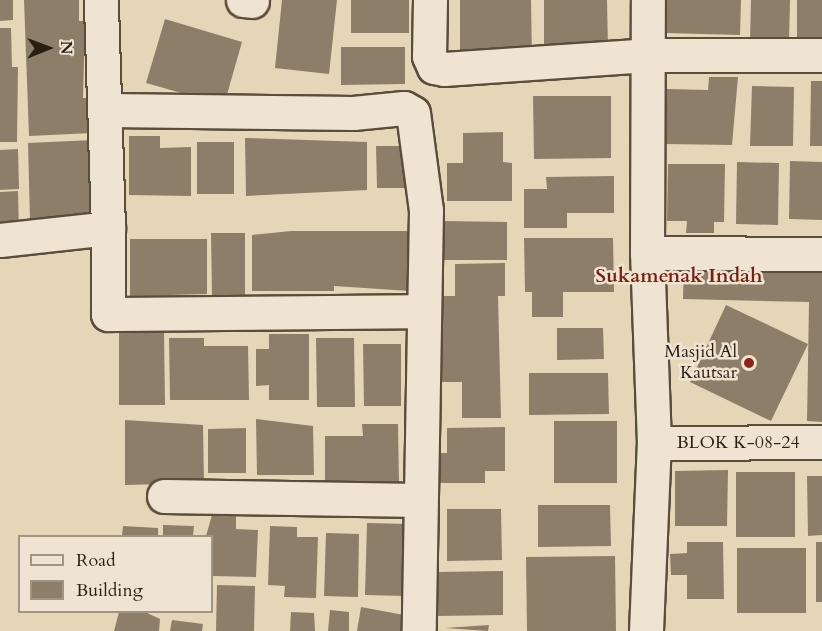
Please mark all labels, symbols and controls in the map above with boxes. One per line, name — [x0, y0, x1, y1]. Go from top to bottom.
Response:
north arrow — [18, 18, 78, 78]
text: N — [55, 41, 77, 55]
district label: Sukamenak Indah — [596, 263, 762, 287]
place label: Masjid Al Kautsar — [664, 342, 737, 385]
marker: Masjid Al Kautsar — [742, 356, 756, 370]
street label: BLOK K-08-24 — [676, 432, 800, 454]
legend — [18, 535, 213, 613]
text: Road — [76, 548, 116, 573]
text: Building — [76, 578, 143, 603]

